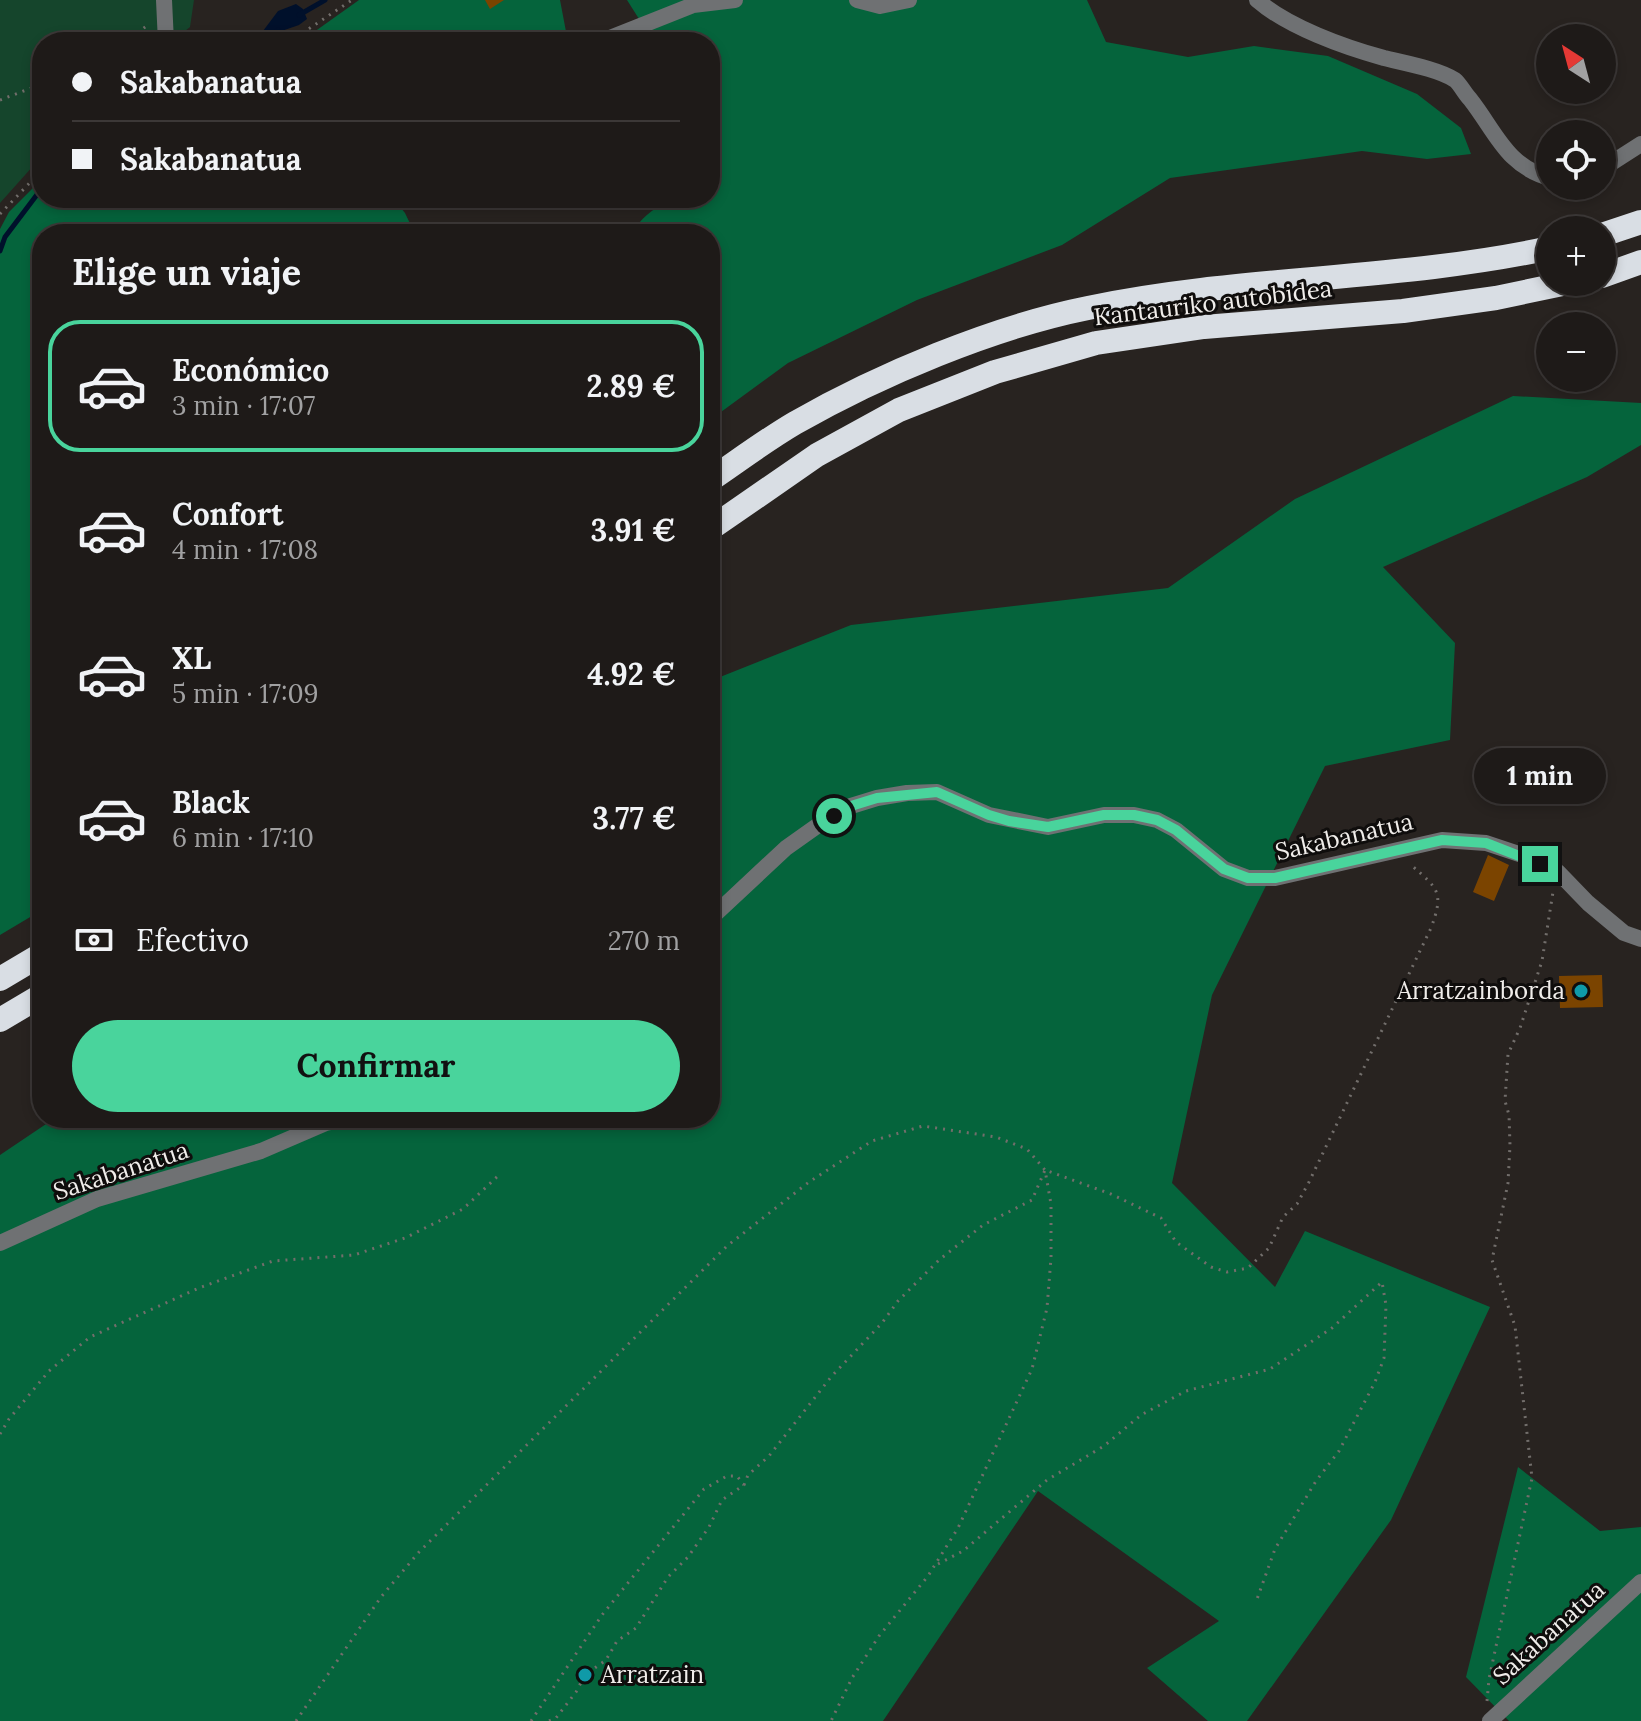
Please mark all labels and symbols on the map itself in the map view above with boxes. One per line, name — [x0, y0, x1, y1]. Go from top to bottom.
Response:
north arrow — [1536, 24, 1616, 104]
street label: Kantauriko autobidea — [1092, 273, 1334, 332]
callout: 1 min — [1474, 748, 1606, 804]
route start — [816, 798, 852, 834]
street label: Sakabanatua — [1272, 806, 1416, 867]
route end — [1522, 846, 1558, 882]
place label: Arratzainborda — [1396, 975, 1565, 1006]
marker: Arratzainborda — [1572, 982, 1590, 1000]
street label: Sakabanatua — [49, 1134, 192, 1207]
street label: Sakabanatua — [1486, 1574, 1611, 1691]
place label: Arratzain — [600, 1659, 704, 1690]
marker: Arratzain — [576, 1666, 594, 1684]

